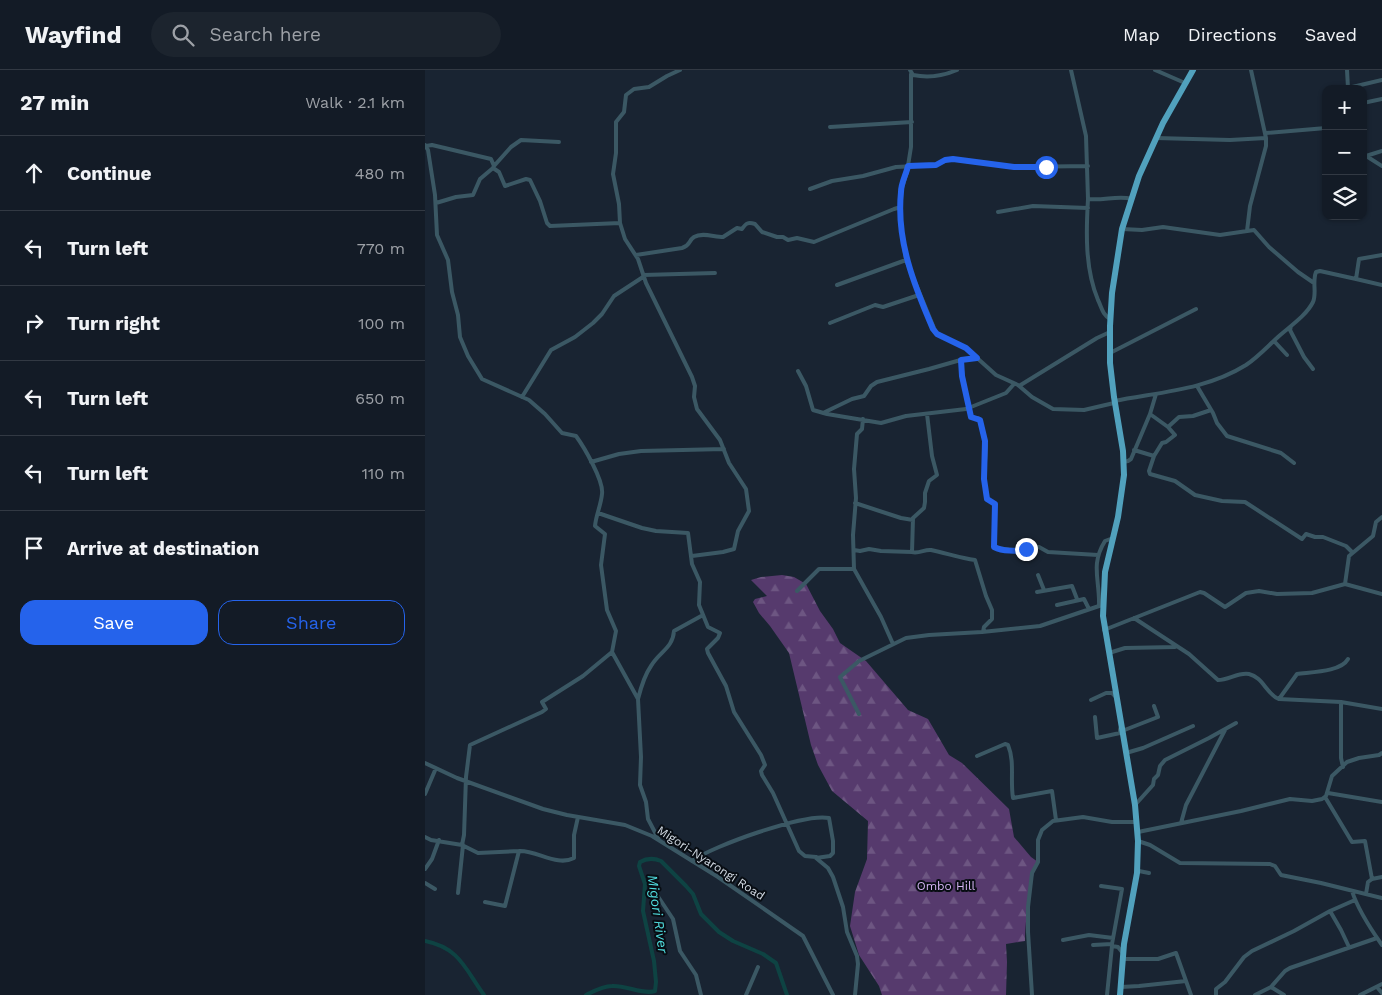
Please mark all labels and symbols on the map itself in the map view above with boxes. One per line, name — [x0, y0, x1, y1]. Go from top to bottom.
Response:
route start — [1035, 156, 1058, 179]
route end — [1015, 538, 1038, 561]
street label: Migori-Nyarongi Road — [655, 823, 767, 903]
water label: Migori River — [645, 874, 672, 955]
park label: Ombo Hill — [917, 879, 976, 893]

